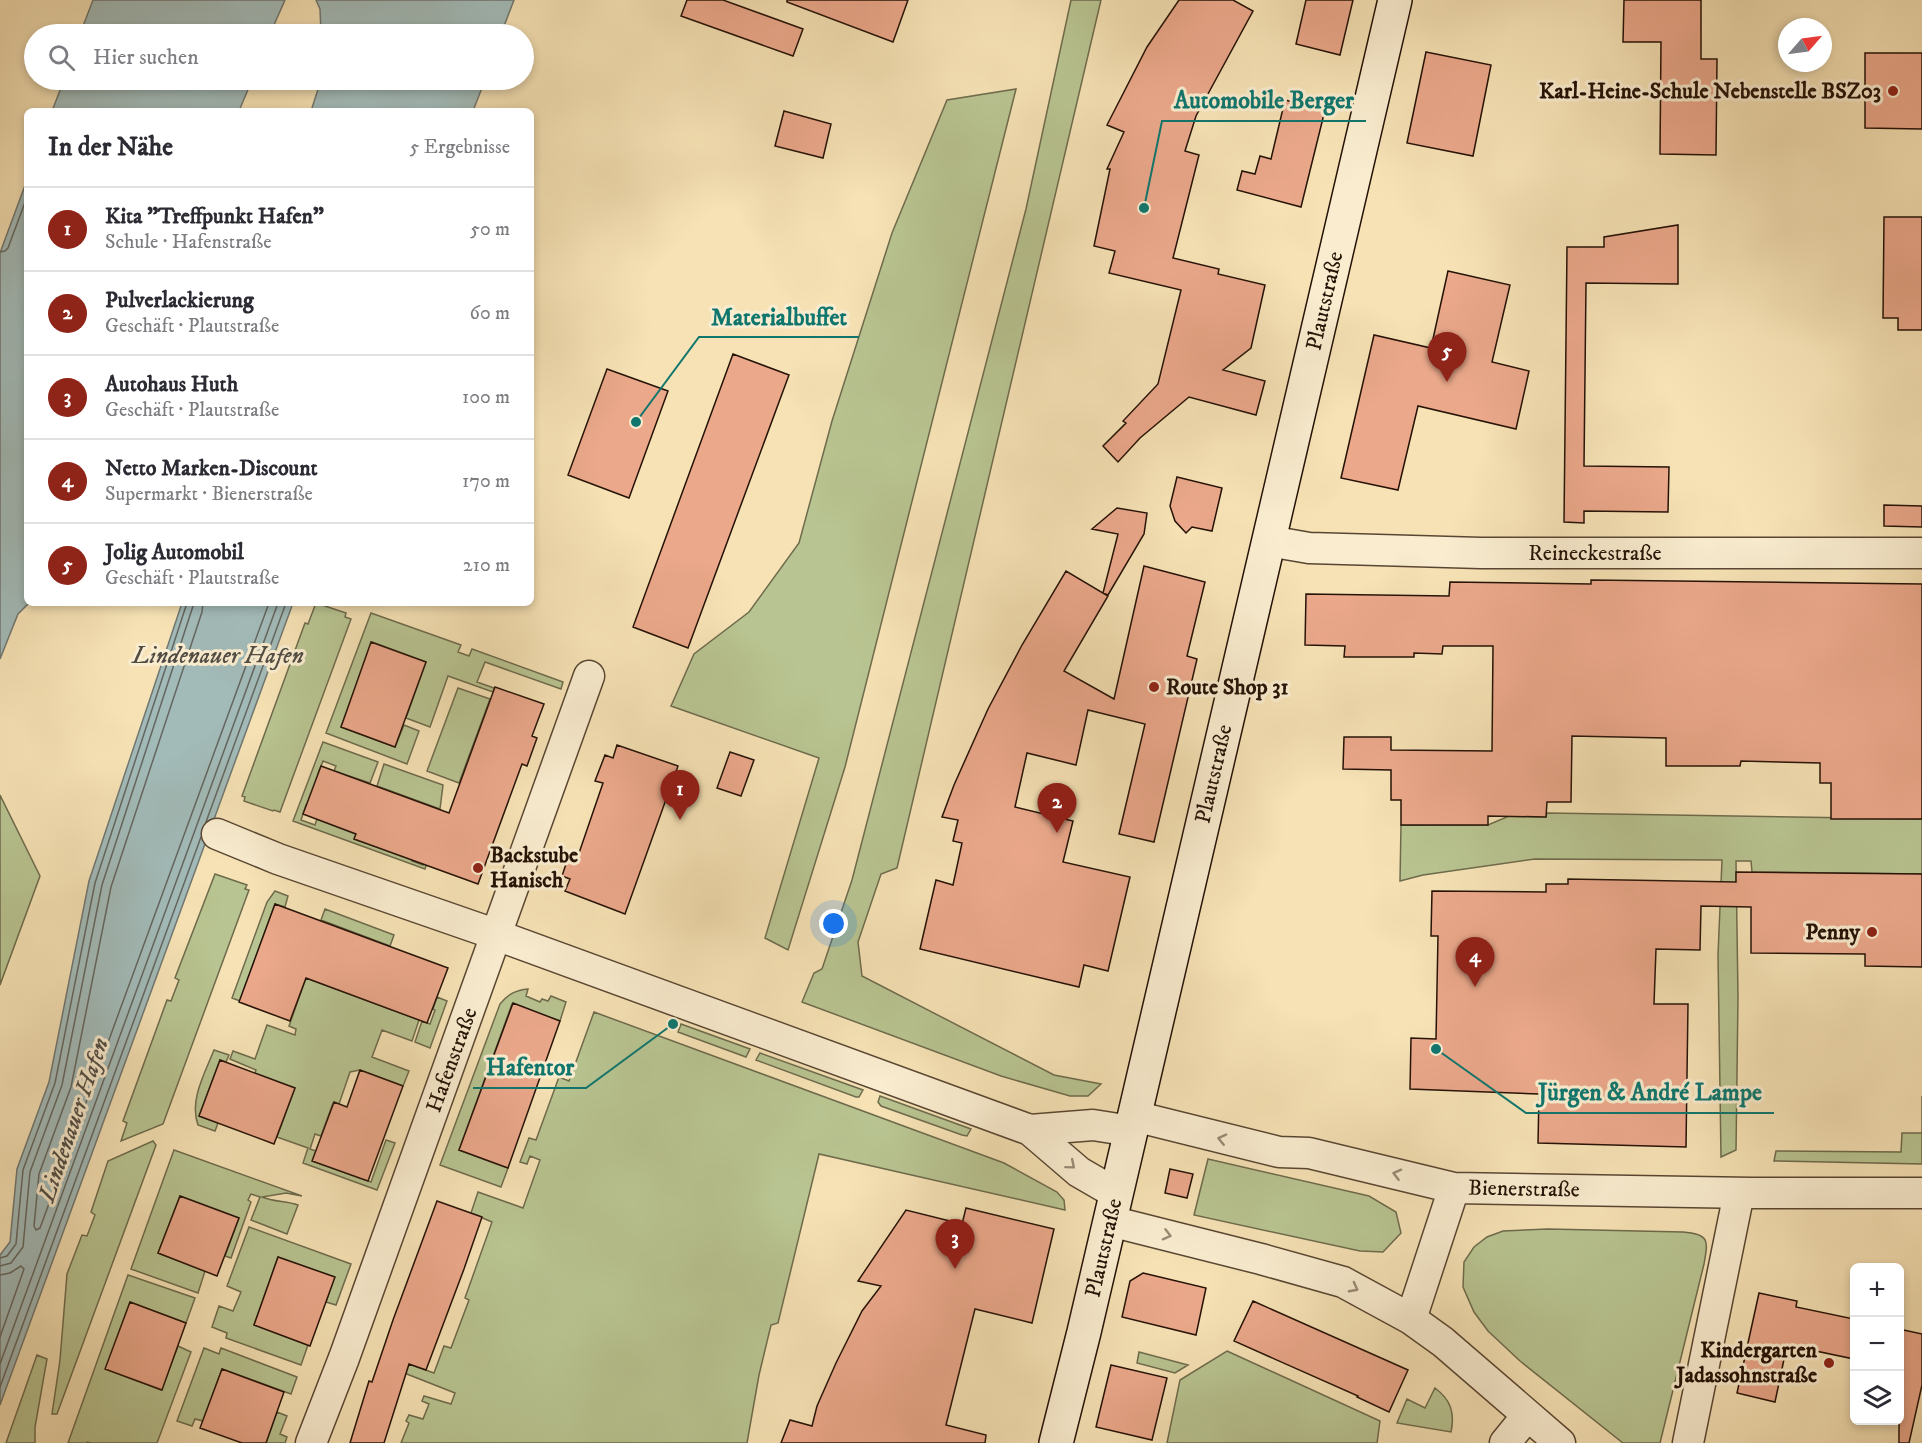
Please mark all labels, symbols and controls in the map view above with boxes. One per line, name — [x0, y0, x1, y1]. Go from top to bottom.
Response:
north arrow — [1778, 18, 1832, 72]
search box — [24, 24, 534, 90]
icon: search — [45, 41, 78, 74]
text: Hier suchen — [93, 44, 199, 71]
place label: Karl-Heine-Schule Nebenstelle BSZ03 — [1539, 78, 1881, 105]
callout: Automobile Berger — [1162, 79, 1366, 121]
marker: Karl-Heine-Schule Nebenstelle BSZ03 — [1886, 84, 1900, 98]
text: Automobile Berger — [1173, 86, 1355, 116]
text: In der Nähe — [48, 131, 173, 164]
text: 5 Ergebnisse — [410, 135, 510, 160]
text: Kita "Treffpunkt Hafen" — [105, 203, 324, 230]
text: 1 — [64, 217, 71, 242]
text: 50 m — [470, 217, 510, 242]
text: Schule · Hafenstraße — [105, 230, 271, 255]
street label: Plautstraße — [1301, 249, 1349, 353]
text: Pulverlackierung — [105, 287, 254, 314]
callout: Materialbuffet — [699, 295, 859, 337]
text: 2 — [63, 301, 72, 326]
text: 60 m — [470, 301, 510, 326]
text: Materialbuffet — [711, 303, 847, 333]
text: Geschäft · Plautstraße — [105, 314, 279, 339]
pin: 5 — [1428, 332, 1466, 382]
text: Autohaus Huth — [105, 371, 238, 398]
text: 3 — [64, 385, 71, 410]
text: 100 m — [462, 385, 510, 410]
text: Geschäft · Plautstraße — [105, 398, 279, 423]
text: Netto Marken-Discount — [105, 455, 318, 482]
text: 4 — [62, 469, 73, 494]
text: 170 m — [462, 469, 510, 494]
text: Supermarkt · Bienerstraße — [105, 482, 313, 507]
text: Jolig Automobil — [105, 539, 244, 566]
street label: Reineckestraße — [1528, 540, 1662, 567]
text: 5 — [63, 553, 72, 578]
text: 210 m — [463, 553, 510, 578]
text: Geschäft · Plautstraße — [105, 566, 279, 591]
water label: Lindenauer Hafen — [130, 641, 304, 671]
place label: Route Shop 31 — [1166, 674, 1288, 701]
marker: Route Shop 31 — [1147, 680, 1161, 694]
street label: Plautstraße — [1190, 722, 1238, 826]
pin: 1 — [660, 770, 700, 820]
pin: 2 — [1038, 784, 1076, 833]
place label: Backstube Hanisch — [490, 842, 578, 894]
marker: Backstube Hanisch — [471, 861, 485, 875]
your location — [819, 909, 848, 938]
place label: Penny — [1805, 919, 1861, 946]
marker: Penny — [1865, 925, 1879, 939]
pin: 4 — [1456, 938, 1494, 987]
street label: Hafenstraße — [421, 1004, 483, 1116]
water label: Lindenauer Hafen — [31, 1034, 116, 1208]
callout: Hafentor — [473, 1046, 586, 1088]
text: Hafentor — [486, 1053, 575, 1083]
callout: Jürgen & André Lampe — [1526, 1071, 1774, 1113]
text: Jürgen & André Lampe — [1535, 1078, 1762, 1108]
one-way arrow — [1217, 1133, 1227, 1146]
one-way arrow — [1064, 1158, 1075, 1169]
one-way arrow — [1392, 1169, 1402, 1182]
street label: Bienerstraße — [1468, 1175, 1580, 1203]
street label: Plautstraße — [1080, 1196, 1128, 1300]
pin: 3 — [936, 1220, 974, 1269]
one-way arrow — [1162, 1228, 1172, 1241]
map controls — [1850, 1263, 1904, 1425]
button: + — [1850, 1263, 1904, 1317]
one-way arrow — [1348, 1281, 1359, 1292]
button: − — [1850, 1317, 1904, 1371]
place label: Kindergarten Jadassohnstraße — [1673, 1337, 1817, 1389]
marker: Kindergarten Jadassohnstraße — [1822, 1356, 1836, 1370]
button: layers — [1850, 1371, 1904, 1425]

